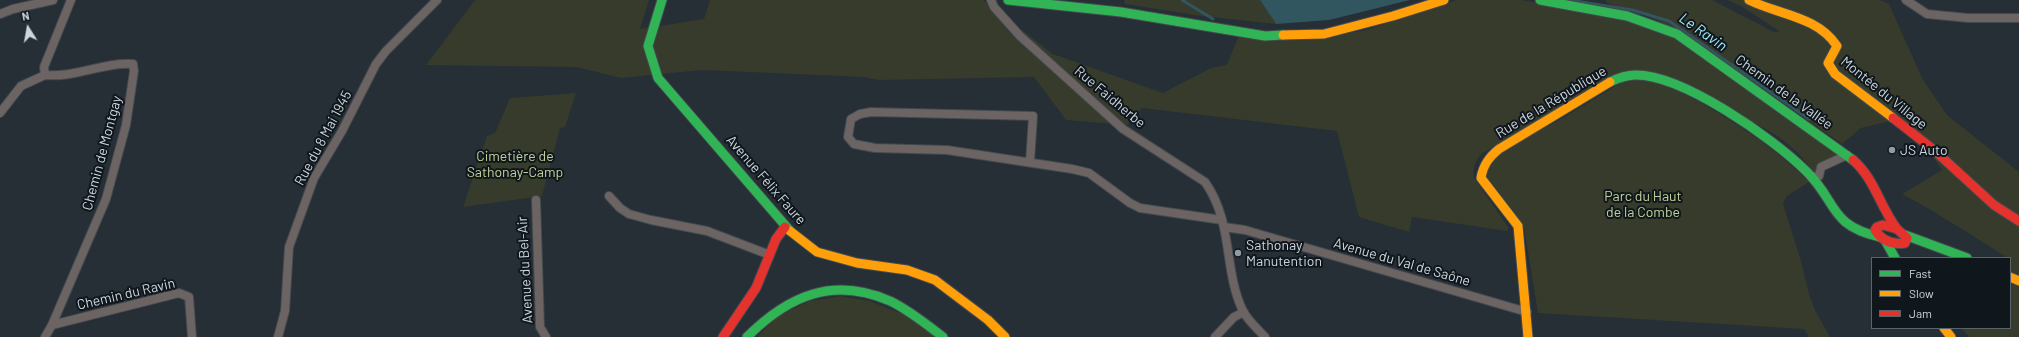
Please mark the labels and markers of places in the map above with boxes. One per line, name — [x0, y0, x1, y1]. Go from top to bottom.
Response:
place label: JS Auto — [1900, 142, 1948, 158]
marker: JS Auto — [1887, 145, 1897, 155]
place label: Sathonay Manutention — [1246, 237, 1322, 270]
marker: Sathonay Manutention — [1233, 248, 1243, 258]

